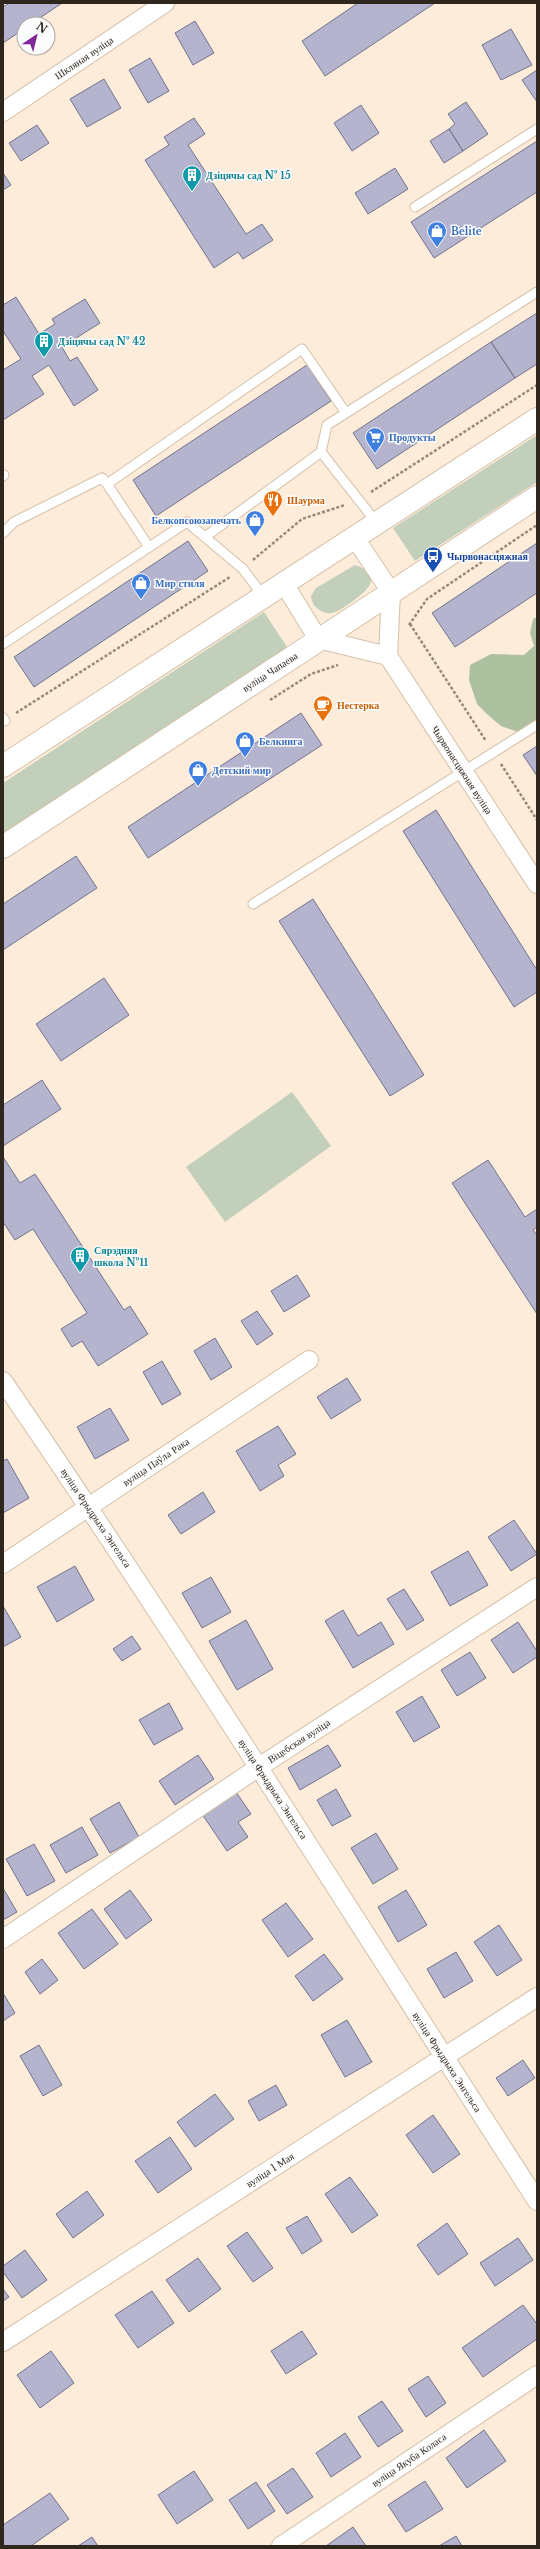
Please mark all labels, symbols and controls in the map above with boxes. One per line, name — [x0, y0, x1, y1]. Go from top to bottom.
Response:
north arrow — [16, 16, 56, 56]
text: N — [33, 19, 51, 37]
street label: Шкляная вуліца — [52, 33, 116, 82]
building icon: Дзіцячы сад № 15 — [181, 164, 203, 192]
place label: Дзіцячы сад № 15 — [206, 169, 291, 182]
shop icon: Belite — [426, 220, 448, 248]
place label: Belite — [451, 225, 482, 238]
building icon: Дзіцячы сад № 42 — [33, 330, 55, 358]
place label: Дзіцячы сад № 42 — [58, 335, 146, 348]
supermarket icon: Продукты — [364, 426, 386, 454]
place label: Продукты — [389, 431, 436, 444]
restaurant icon: Шаурма — [262, 489, 284, 517]
place label: Шаурма — [287, 494, 325, 507]
shop icon: Белкопсоюзапечать — [244, 509, 266, 537]
place label: Белкопсоюзапечать — [151, 514, 242, 527]
bus stop icon: Чырвонасцяжная — [422, 545, 444, 573]
place label: Чырвонасцяжная — [447, 550, 528, 563]
shop icon: Мир стиля — [130, 572, 152, 600]
place label: Мир стиля — [155, 577, 205, 590]
street label: вуліца Чапаева — [240, 649, 301, 695]
cafe icon: Нестерка — [312, 694, 334, 722]
place label: Нестерка — [337, 699, 379, 712]
street label: Чырвонасцяжная вуліца — [429, 723, 496, 817]
shop icon: Белкнига — [234, 730, 256, 758]
place label: Белкнига — [259, 735, 303, 748]
shop icon: Детский мир — [187, 759, 209, 787]
place label: Детский мир — [212, 764, 271, 777]
place label: Сярэдняя школа №11 — [94, 1244, 149, 1269]
building icon: Сярэдняя школа №11 — [69, 1245, 91, 1273]
street label: вуліца Паўла Рака — [120, 1435, 192, 1489]
street label: вуліца Фрыдрыха Энгельса — [58, 1466, 134, 1571]
street label: Віцебская вуліца — [265, 1716, 333, 1766]
street label: вуліца Фрыдрыха Энгельса — [236, 1736, 311, 1842]
street label: вуліца Фрыдрыха Энгельса — [410, 2009, 485, 2115]
street label: вуліца 1 Мая — [244, 2149, 297, 2190]
street label: вуліца Якуба Коласа — [369, 2430, 449, 2490]

